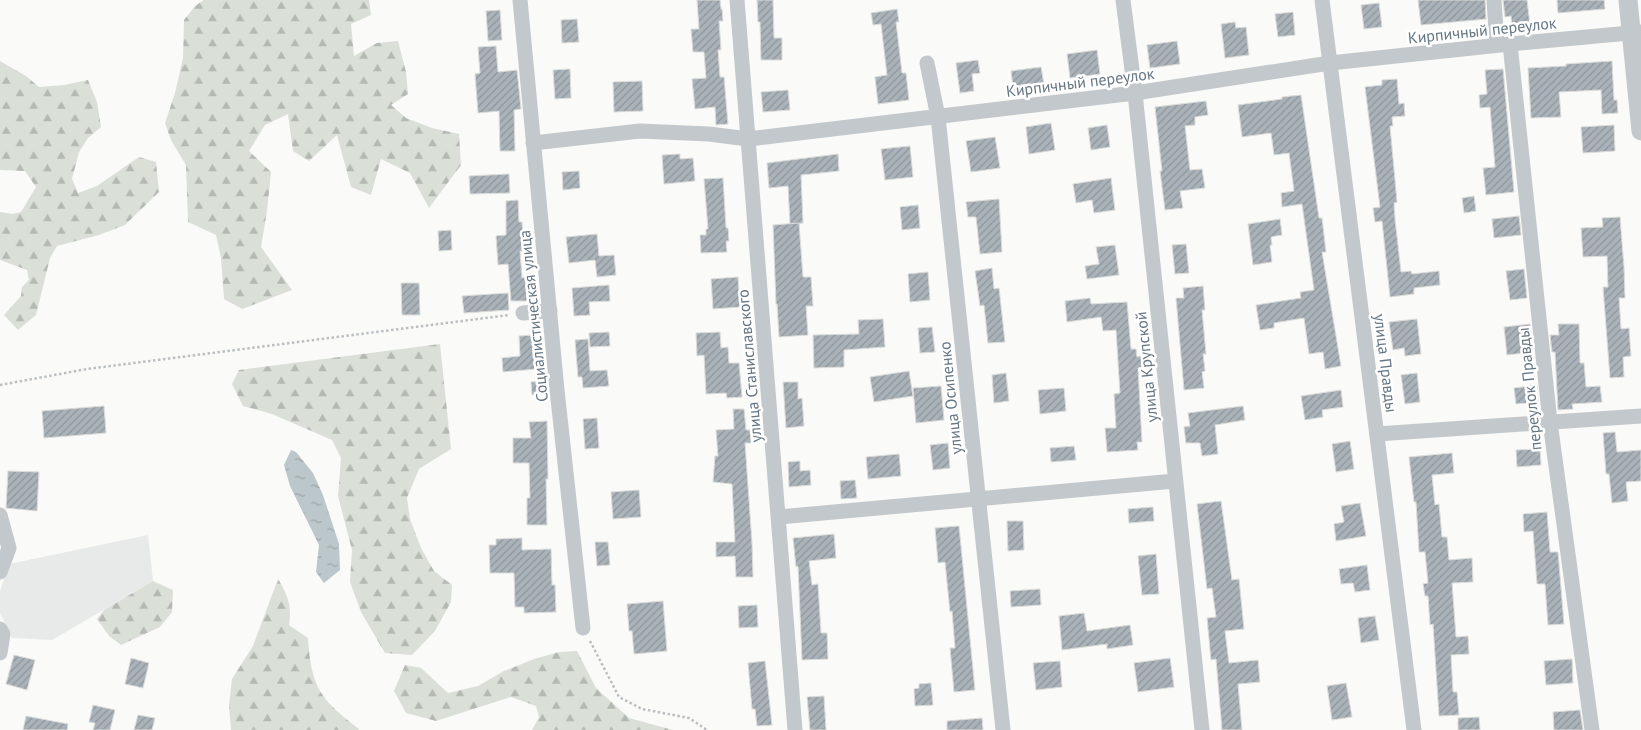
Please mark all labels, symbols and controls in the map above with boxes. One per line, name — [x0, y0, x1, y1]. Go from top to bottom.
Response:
street label: Кирпичный переулок — [1407, 12, 1558, 48]
street label: Кирпичный переулок — [1005, 63, 1156, 101]
street label: Социалистическая улица — [514, 229, 552, 403]
street label: улица Станиславского — [732, 289, 766, 443]
street label: улица Крупской — [1130, 311, 1162, 423]
street label: улица Правды — [1370, 312, 1402, 414]
street label: переулок Правды — [1513, 327, 1545, 451]
street label: улица Осипенко — [934, 341, 966, 455]

